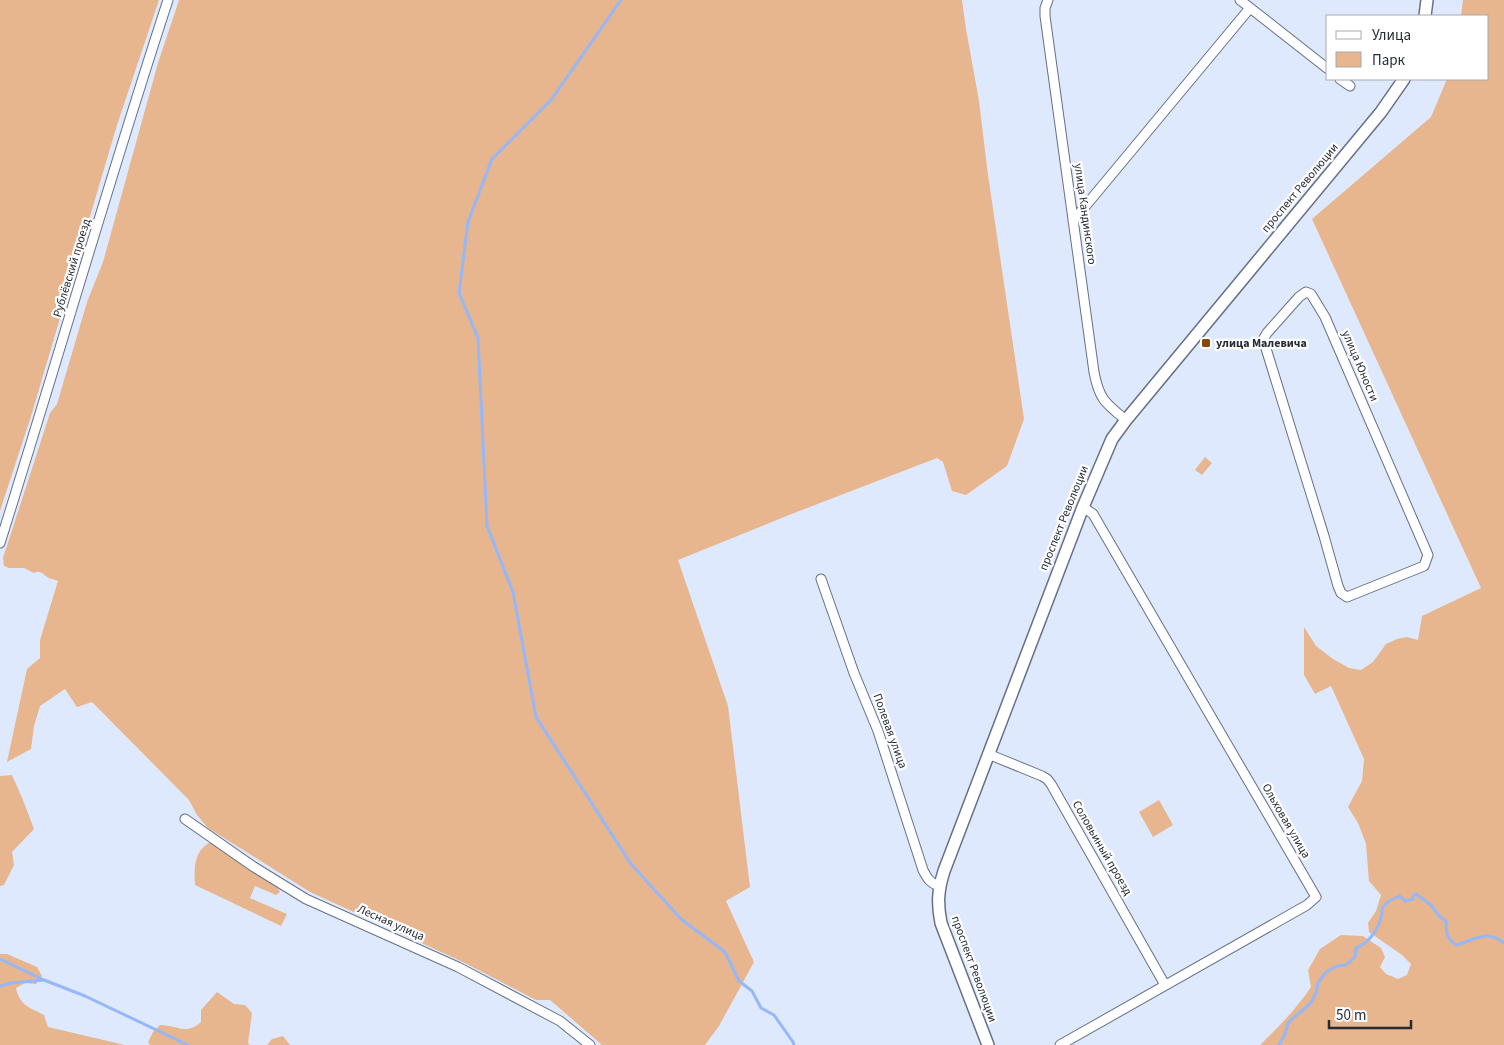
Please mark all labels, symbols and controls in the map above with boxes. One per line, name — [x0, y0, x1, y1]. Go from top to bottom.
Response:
legend — [1326, 15, 1489, 80]
text: Улица — [1372, 25, 1411, 46]
text: Парк — [1372, 50, 1406, 71]
street label: проспект Революции — [1257, 140, 1343, 236]
street label: улица Кандинского — [1069, 162, 1101, 266]
street label: Рублёвский проезд — [49, 216, 95, 319]
street label: улица Юности — [1337, 328, 1383, 404]
place label: улица Малевича — [1216, 335, 1307, 352]
marker: улица Малевича — [1200, 337, 1212, 349]
street label: проспект Революции — [1035, 463, 1093, 573]
street label: Полевая улица — [869, 691, 911, 771]
street label: Ольховая улица — [1258, 780, 1314, 862]
street label: Соловьиный проезд — [1068, 798, 1136, 899]
street label: Лесная улица — [355, 901, 427, 945]
street label: проспект Революции — [947, 913, 1001, 1025]
scale bar — [1329, 998, 1412, 1030]
text: 50 m — [1336, 1005, 1366, 1026]

